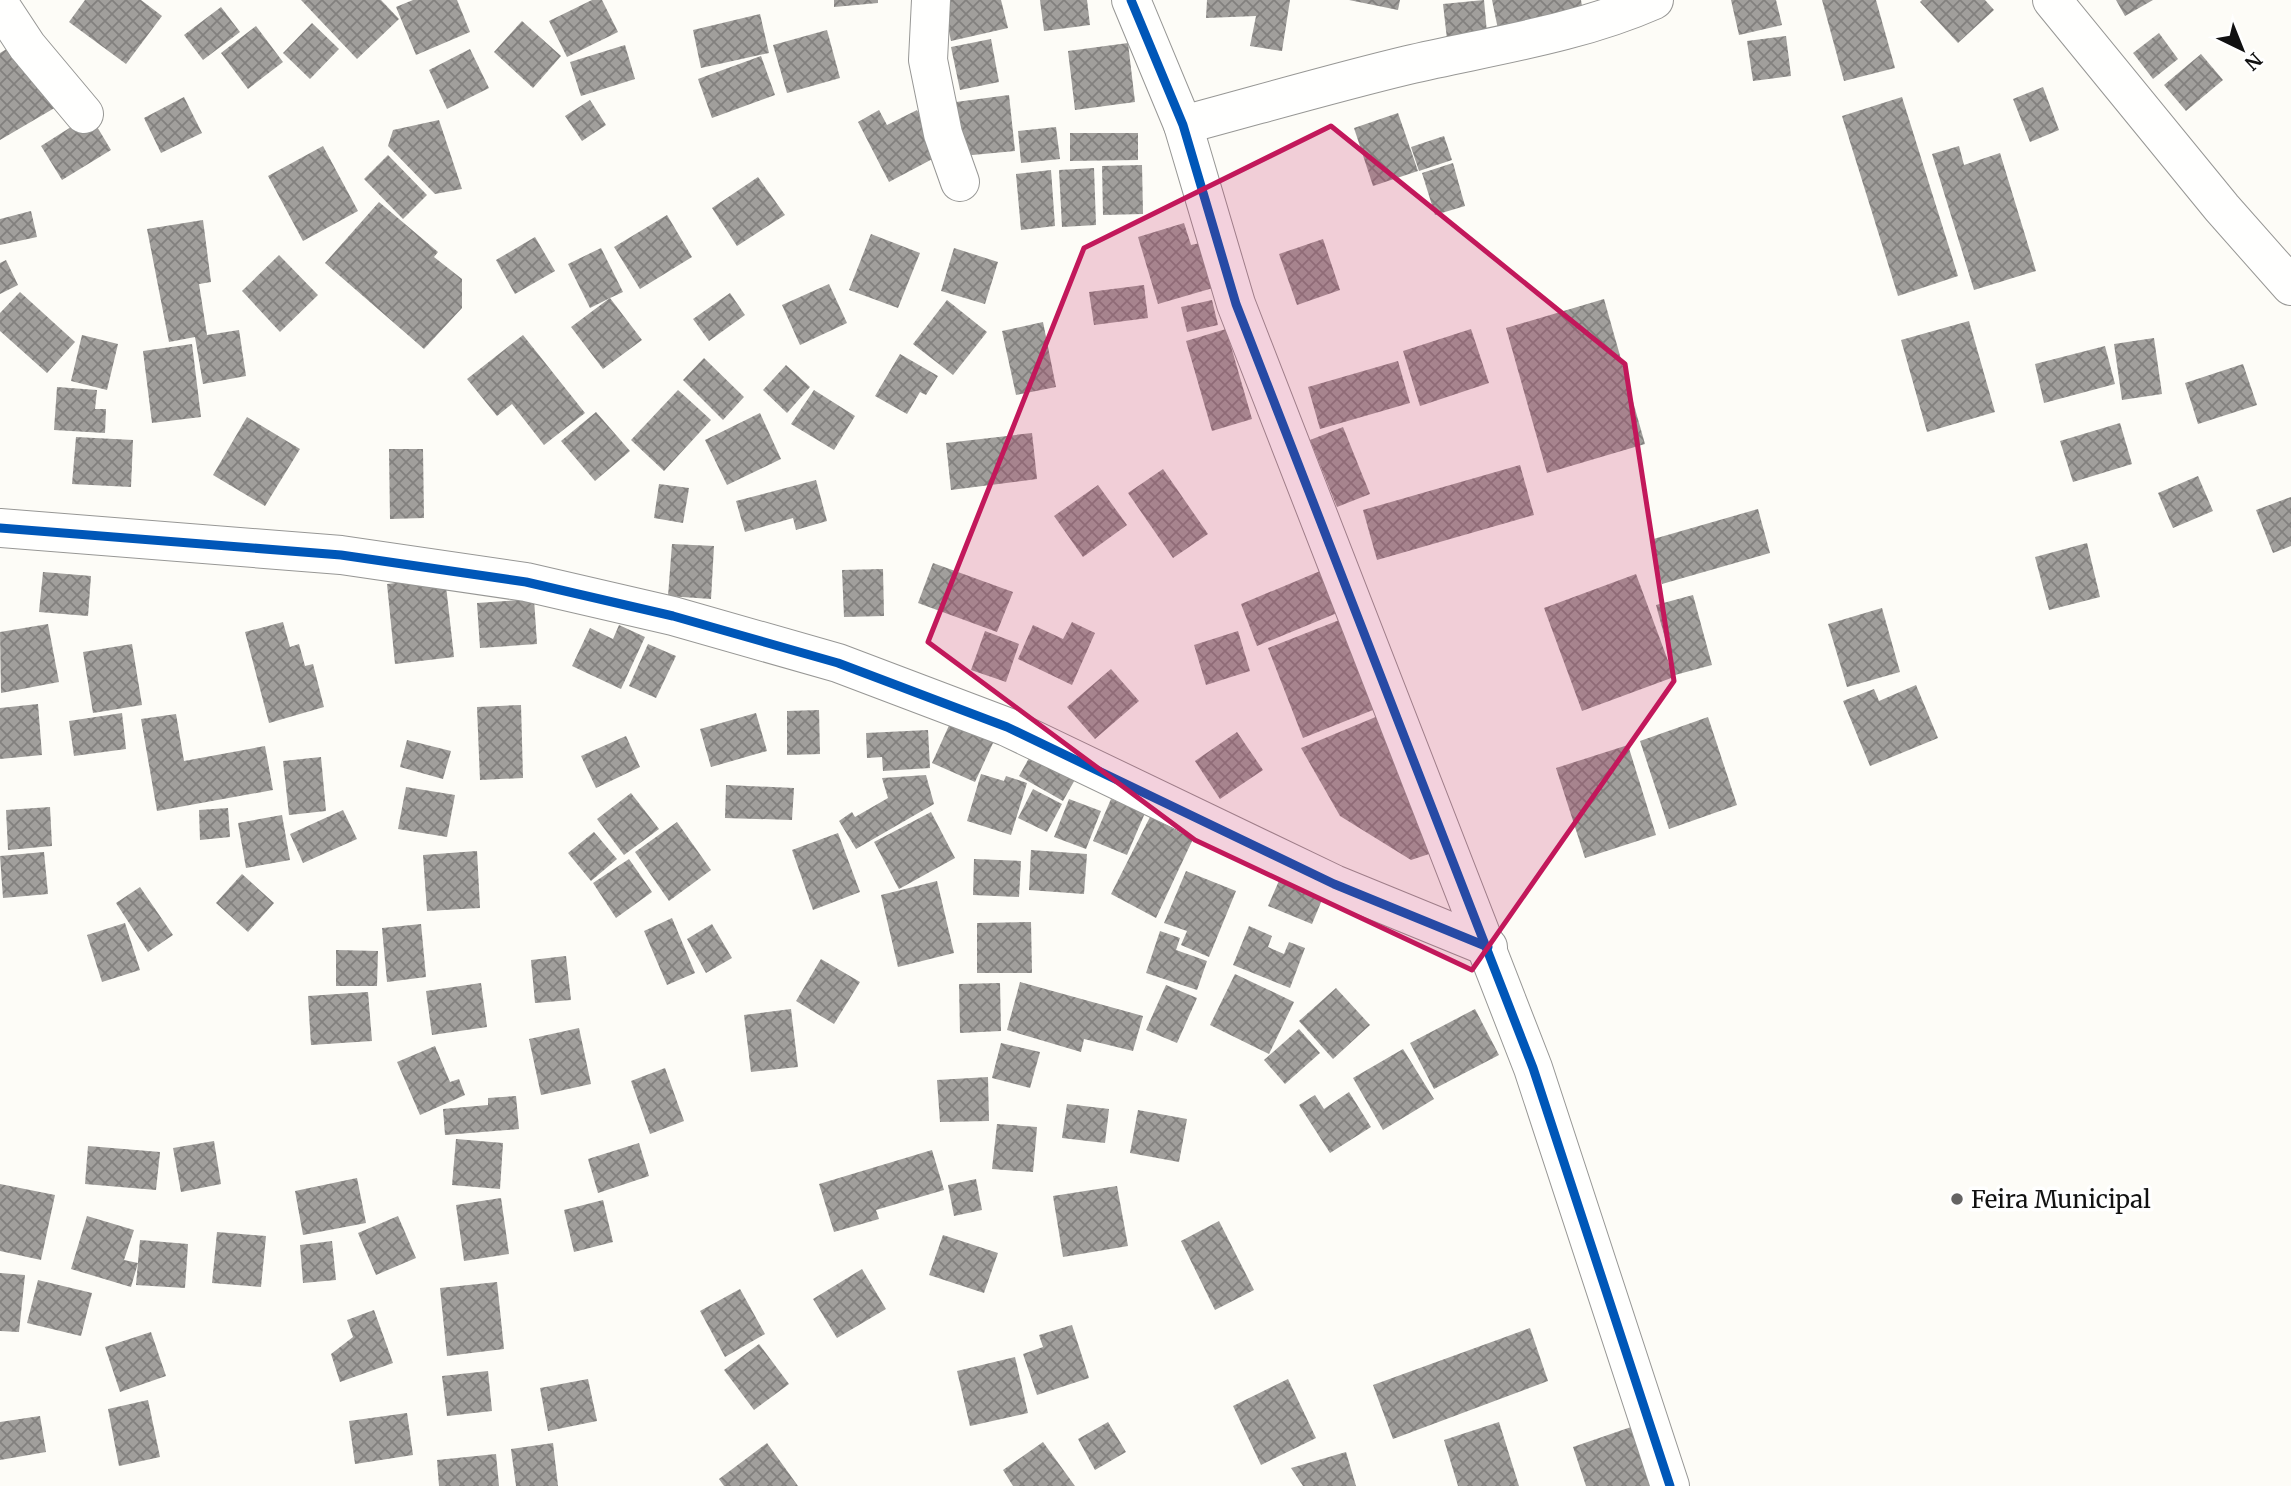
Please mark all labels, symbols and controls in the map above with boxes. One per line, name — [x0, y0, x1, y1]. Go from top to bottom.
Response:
north arrow — [2207, 14, 2277, 84]
text: N — [2240, 48, 2267, 75]
place label: Feira Municipal — [1971, 1184, 2151, 1215]
marker: Feira Municipal — [1949, 1191, 1965, 1207]

